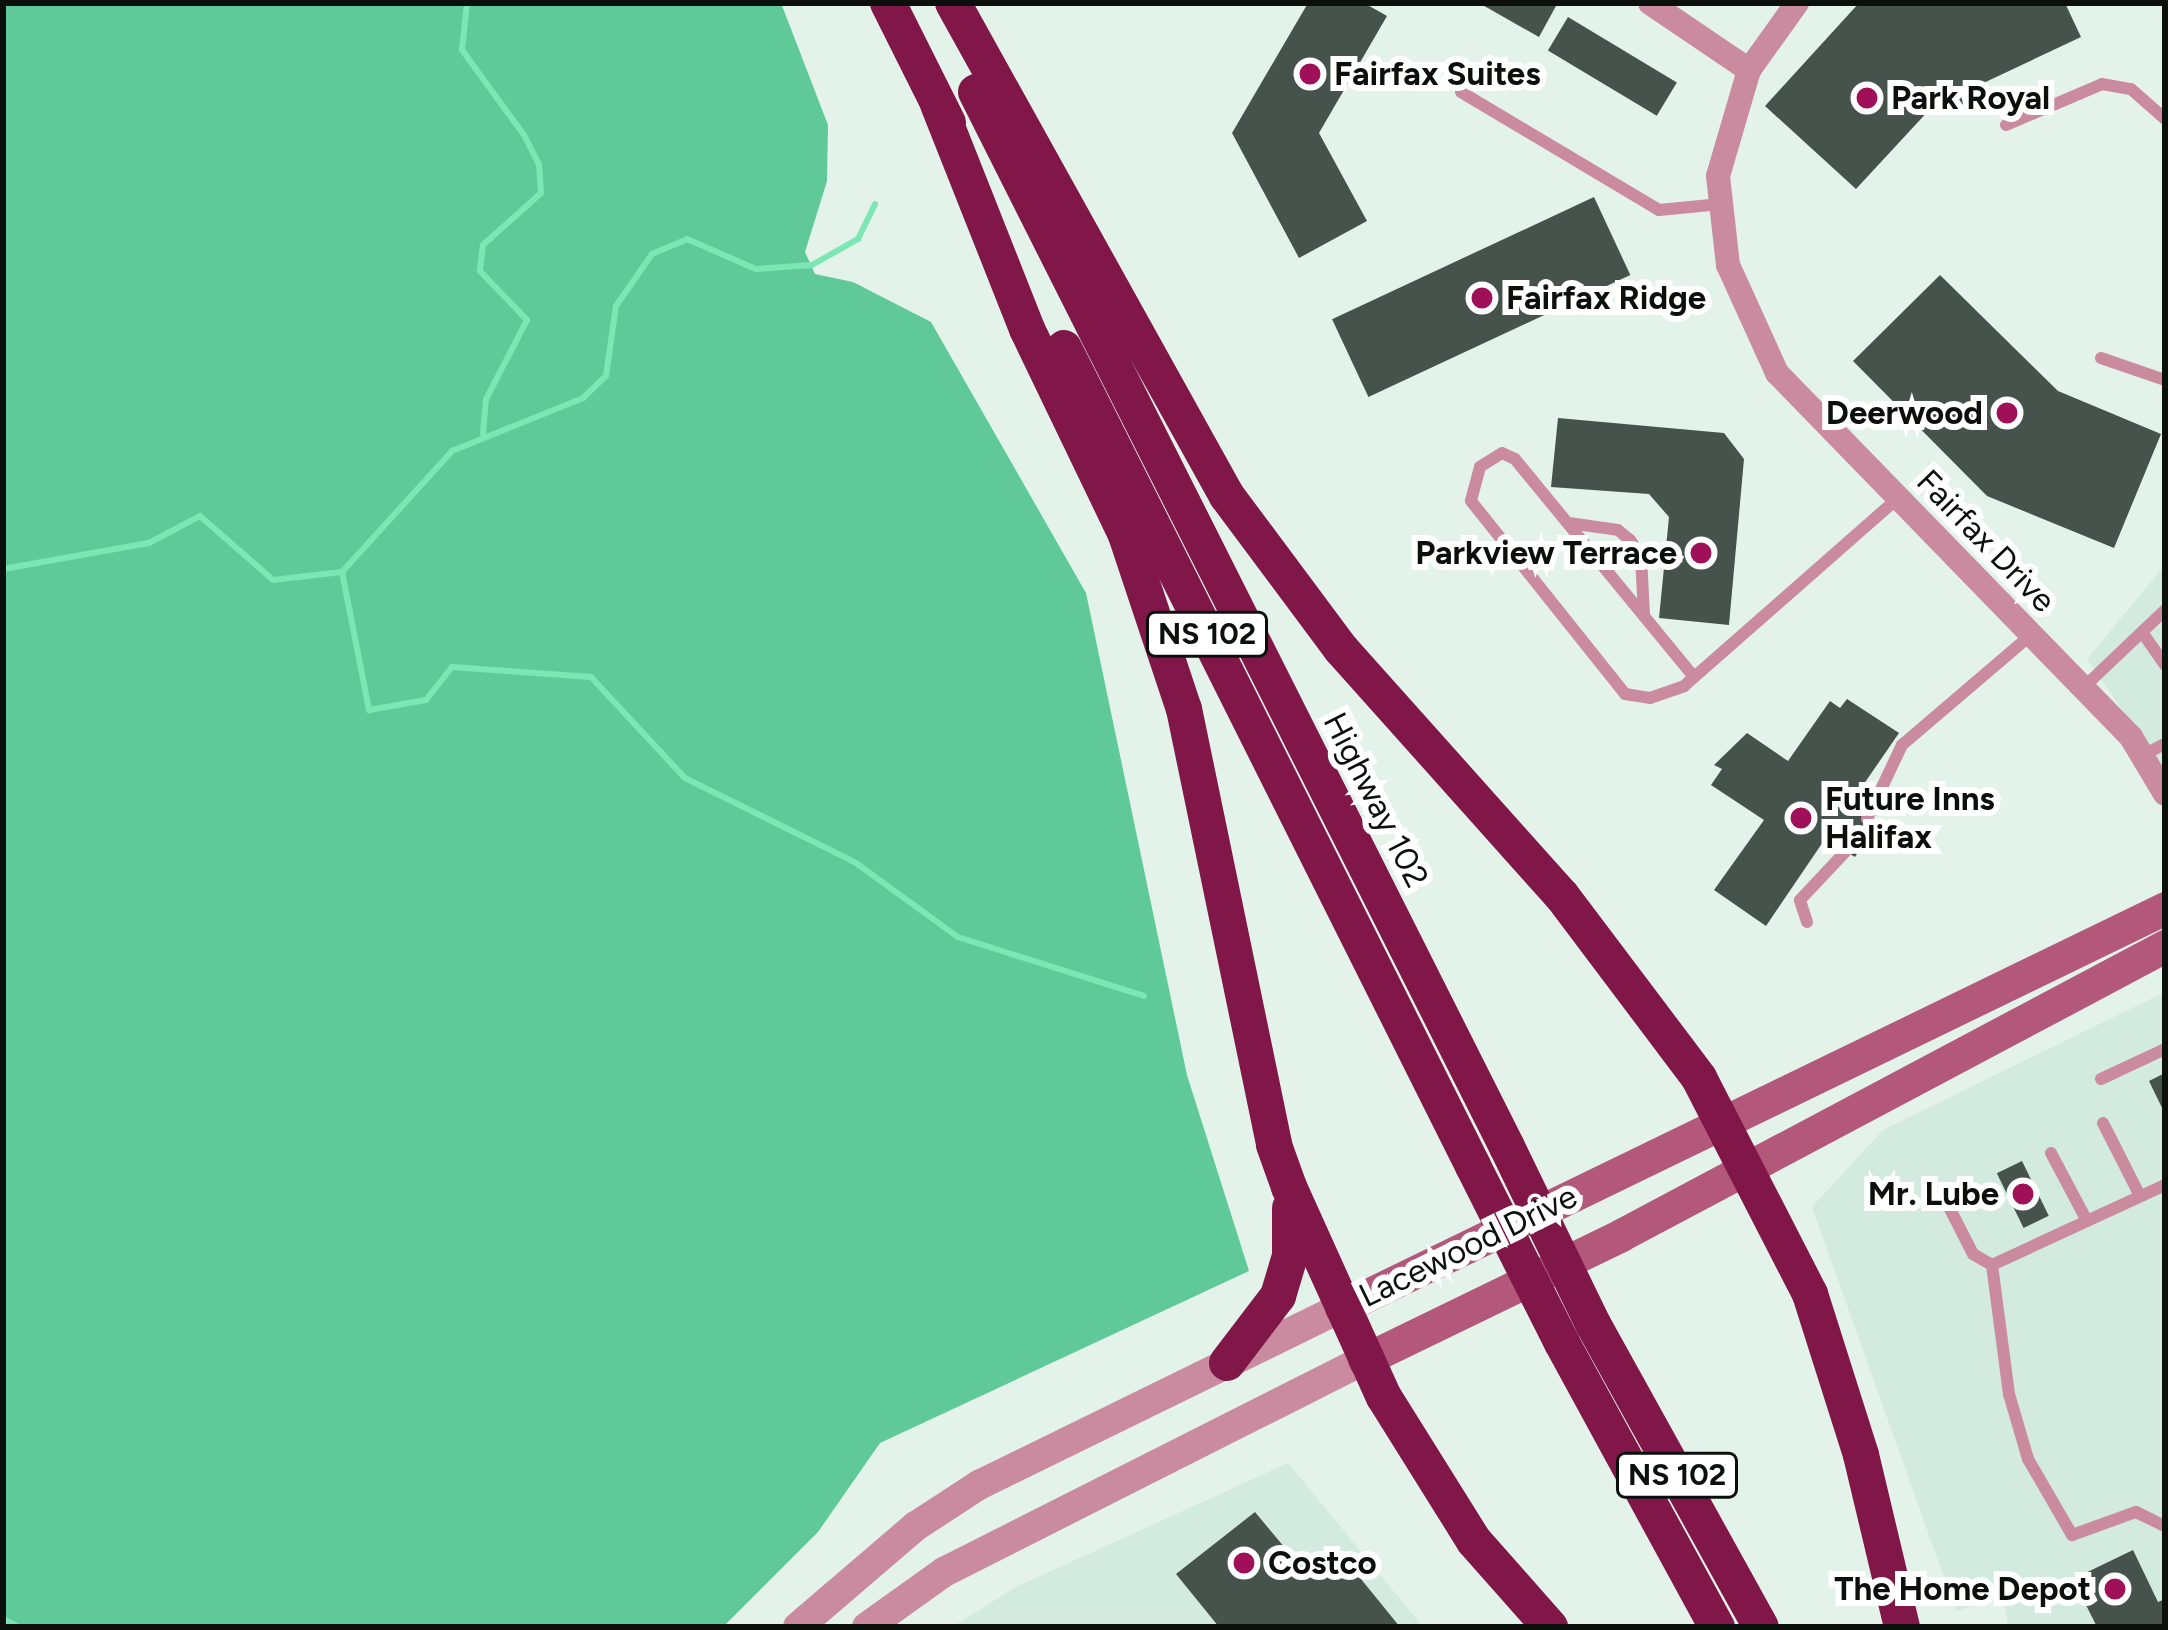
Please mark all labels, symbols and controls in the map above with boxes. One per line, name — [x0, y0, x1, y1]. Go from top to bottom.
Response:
place label: Fairfax Suites — [1334, 54, 1541, 94]
marker: Fairfax Suites — [1297, 61, 1323, 87]
place label: Park Royal — [1891, 78, 2050, 118]
marker: Park Royal — [1854, 85, 1880, 111]
place label: Fairfax Ridge — [1506, 278, 1706, 318]
marker: Fairfax Ridge — [1469, 285, 1495, 311]
place label: Deerwood — [1826, 393, 1983, 433]
marker: Deerwood — [1994, 400, 2020, 426]
street label: Fairfax Drive — [1908, 462, 2064, 620]
place label: Parkview Terrace — [1415, 533, 1677, 573]
marker: Parkview Terrace — [1688, 540, 1714, 566]
road number: NS 102 — [1144, 610, 1270, 658]
street label: Highway 102 — [1315, 706, 1437, 894]
place label: Future Inns Halifax — [1825, 779, 1995, 857]
marker: Future Inns Halifax — [1788, 805, 1814, 831]
place label: Mr. Lube — [1868, 1174, 1999, 1214]
street label: Lacewood Drive — [1353, 1176, 1583, 1316]
marker: Mr. Lube — [2010, 1181, 2036, 1207]
road number: NS 102 — [1614, 1451, 1740, 1499]
place label: Costco — [1268, 1543, 1377, 1583]
marker: Costco — [1231, 1550, 1257, 1576]
place label: The Home Depot — [1834, 1569, 2091, 1609]
marker: The Home Depot — [2102, 1576, 2128, 1602]

